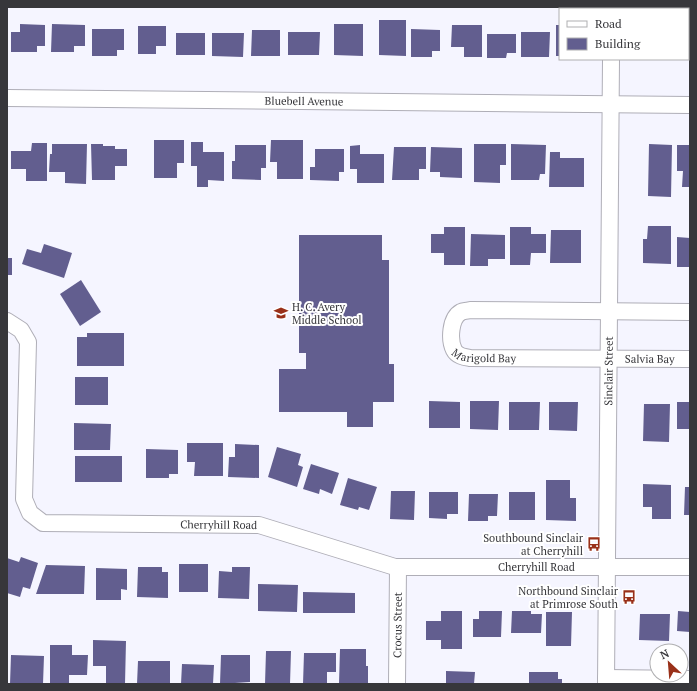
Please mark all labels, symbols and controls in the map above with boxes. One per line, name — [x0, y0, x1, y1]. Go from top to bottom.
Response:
legend — [559, 8, 689, 60]
text: Road — [595, 16, 622, 31]
text: Building — [595, 36, 641, 51]
street label: Bluebell Avenue — [265, 94, 344, 108]
place label: H. C. Avery Middle School — [292, 300, 362, 327]
school or university icon: H. C. Avery Middle School — [273, 305, 289, 321]
street label: Sinclair Street — [601, 336, 616, 406]
street label: Marigold Bay — [449, 345, 516, 365]
street label: Salvia Bay — [625, 352, 675, 366]
street label: Cherryhill Road — [180, 517, 257, 532]
place label: Southbound Sinclair at Cherryhill — [483, 531, 584, 558]
bus stop icon: Southbound Sinclair at Cherryhill — [586, 536, 602, 552]
street label: Cherryhill Road — [498, 560, 575, 574]
place label: Northbound Sinclair at Primrose South — [518, 584, 619, 611]
bus stop icon: Northbound Sinclair at Primrose South — [621, 589, 637, 605]
street label: Crocus Street — [390, 592, 405, 658]
north arrow — [649, 643, 689, 683]
text: N — [658, 646, 672, 662]

